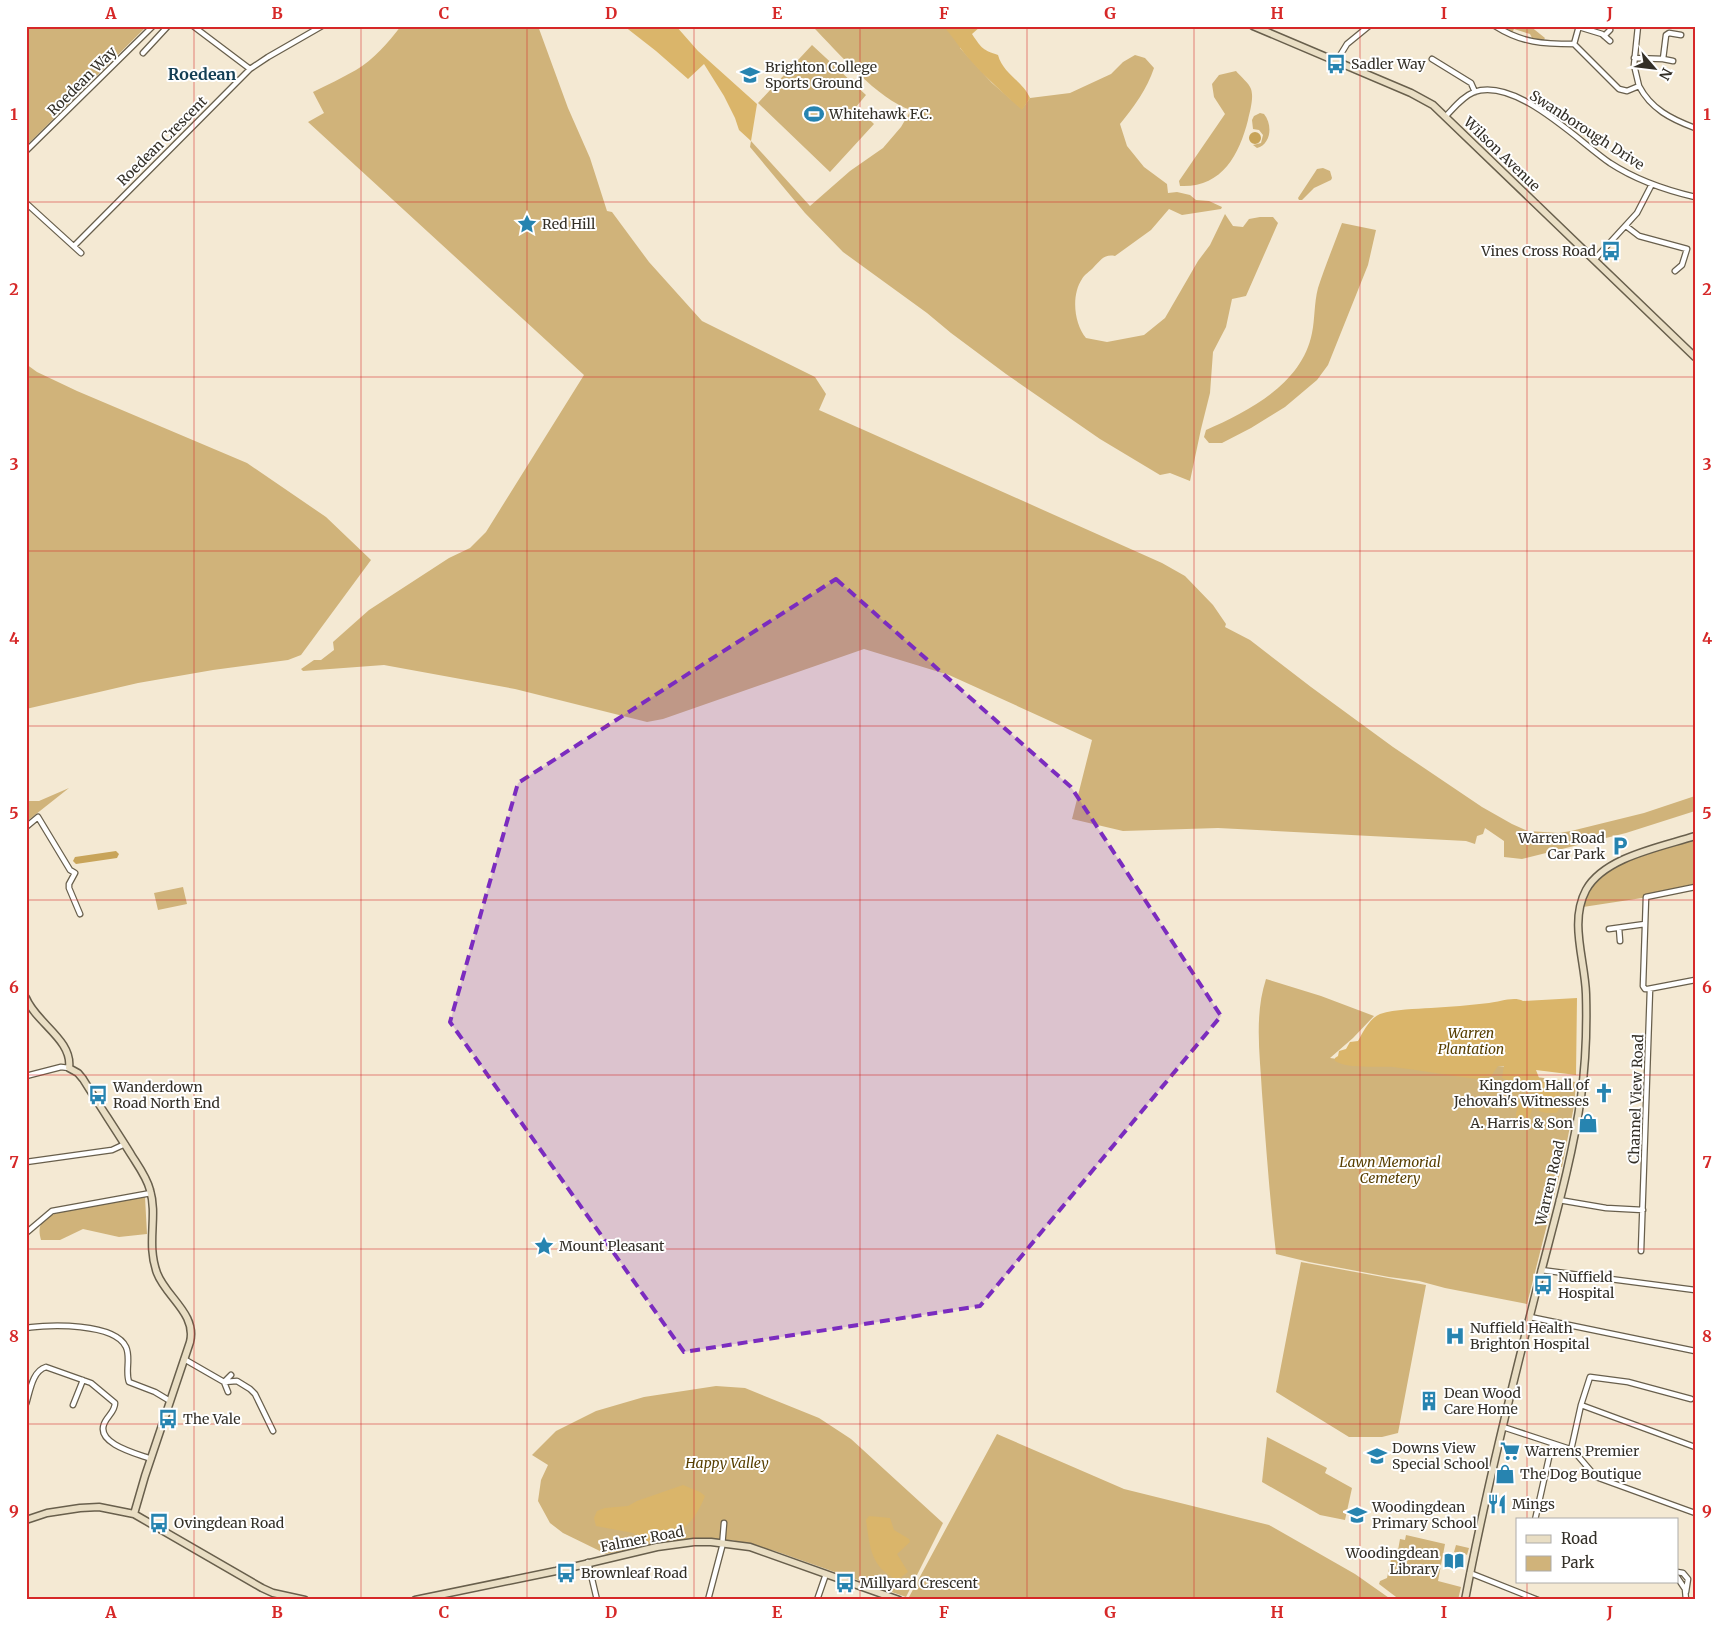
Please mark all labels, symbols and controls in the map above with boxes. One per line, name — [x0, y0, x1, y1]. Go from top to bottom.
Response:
text: A — [104, 3, 117, 23]
text: B — [271, 3, 283, 23]
text: C — [439, 3, 449, 23]
text: D — [605, 3, 617, 23]
text: E — [772, 3, 783, 23]
text: F — [939, 3, 949, 23]
text: G — [1104, 3, 1116, 23]
text: H — [1270, 3, 1284, 23]
text: I — [1441, 3, 1447, 23]
text: J — [1606, 3, 1613, 23]
street label: Roedean Way — [44, 42, 121, 119]
north arrow — [1628, 42, 1678, 92]
bus stop icon: Sadler Way — [1325, 53, 1347, 75]
place label: Sadler Way — [1351, 55, 1427, 73]
place label: Brighton College Sports Ground — [765, 58, 877, 92]
district label: Roedean — [168, 64, 236, 84]
school or university icon: Brighton College Sports Ground — [739, 64, 761, 86]
text: N — [1655, 65, 1676, 83]
street label: Swanborough Drive — [1526, 86, 1648, 174]
street label: Roedean Crescent — [113, 92, 211, 190]
sports icon: Whitehawk F.C. — [803, 103, 825, 125]
text: 1 — [10, 104, 18, 124]
text: 1 — [1703, 104, 1711, 124]
place label: Whitehawk F.C. — [828, 105, 932, 123]
street label: Wilson Avenue — [1459, 112, 1544, 195]
place icon: Red Hill — [516, 213, 538, 235]
place label: Red Hill — [542, 215, 596, 233]
bus stop icon: Vines Cross Road — [1600, 240, 1622, 262]
place label: Vines Cross Road — [1480, 242, 1597, 260]
text: 2 — [9, 279, 19, 299]
text: 2 — [1702, 279, 1712, 299]
text: 3 — [9, 454, 19, 474]
text: 3 — [1702, 454, 1712, 474]
text: 4 — [9, 628, 19, 648]
text: 4 — [1702, 628, 1712, 648]
text: 5 — [9, 803, 19, 823]
text: 5 — [1702, 803, 1712, 823]
place label: Warren Road Car Park — [1517, 829, 1606, 863]
parking icon: Warren Road Car Park — [1609, 835, 1631, 857]
text: 6 — [9, 977, 19, 997]
text: 6 — [1702, 977, 1712, 997]
park label: Warren Plantation — [1438, 1024, 1504, 1058]
street label: Channel View Road — [1625, 1033, 1647, 1164]
place label: Kingdom Hall of Jehovah's Witnesses — [1453, 1076, 1590, 1110]
place label: Wanderdown Road North End — [112, 1078, 221, 1112]
church icon: Kingdom Hall of Jehovah's Witnesses — [1593, 1082, 1615, 1104]
bus stop icon: Wanderdown Road North End — [87, 1084, 109, 1106]
shop icon: A. Harris & Son — [1577, 1112, 1599, 1134]
place label: A. Harris & Son — [1469, 1114, 1573, 1132]
street label: Warren Road — [1531, 1138, 1569, 1228]
text: 7 — [9, 1152, 19, 1172]
text: 7 — [1702, 1152, 1712, 1172]
park label: Lawn Memorial Cemetery — [1339, 1153, 1441, 1187]
place icon: Mount Pleasant — [533, 1235, 555, 1257]
place label: Mount Pleasant — [559, 1237, 665, 1255]
place label: Nuffield Hospital — [1558, 1268, 1615, 1302]
bus stop icon: Nuffield Hospital — [1532, 1274, 1554, 1296]
place label: Nuffield Health Brighton Hospital — [1470, 1319, 1590, 1353]
hospital icon: Nuffield Health Brighton Hospital — [1444, 1325, 1466, 1347]
text: 8 — [9, 1326, 19, 1346]
text: 8 — [1702, 1326, 1712, 1346]
place label: Dean Wood Care Home — [1444, 1384, 1522, 1418]
building icon: Dean Wood Care Home — [1418, 1390, 1440, 1412]
bus stop icon: The Vale — [157, 1408, 179, 1430]
place label: The Vale — [183, 1410, 240, 1428]
place label: Downs View Special School — [1392, 1439, 1490, 1473]
supermarket icon: Warrens Premier — [1499, 1440, 1521, 1462]
place label: Warrens Premier — [1524, 1442, 1639, 1460]
school or university icon: Downs View Special School — [1366, 1445, 1388, 1467]
park label: Happy Valley — [684, 1454, 769, 1472]
shop icon: The Dog Boutique — [1494, 1463, 1516, 1485]
place label: The Dog Boutique — [1520, 1465, 1641, 1483]
restaurant icon: Mings — [1486, 1493, 1508, 1515]
place label: Mings — [1512, 1495, 1555, 1513]
place label: Woodingdean Primary School — [1371, 1498, 1477, 1532]
text: 9 — [9, 1501, 19, 1521]
text: 9 — [1702, 1501, 1712, 1521]
school or university icon: Woodingdean Primary School — [1346, 1504, 1368, 1526]
bus stop icon: Ovingdean Road — [148, 1512, 170, 1534]
place label: Ovingdean Road — [174, 1514, 285, 1532]
legend — [1516, 1518, 1678, 1584]
street label: Falmer Road — [599, 1522, 686, 1556]
text: Road — [1561, 1529, 1597, 1548]
place label: Woodingdean Library — [1345, 1544, 1440, 1578]
library icon: Woodingdean Library — [1443, 1550, 1465, 1572]
text: Park — [1561, 1553, 1595, 1572]
bus stop icon: Brownleaf Road — [555, 1562, 577, 1584]
place label: Brownleaf Road — [581, 1564, 688, 1582]
bus stop icon: Millyard Crescent — [834, 1572, 856, 1594]
place label: Millyard Crescent — [860, 1574, 978, 1592]
text: A — [104, 1602, 117, 1622]
text: B — [271, 1602, 283, 1622]
text: C — [439, 1602, 449, 1622]
text: D — [605, 1602, 617, 1622]
text: E — [772, 1602, 783, 1622]
text: F — [939, 1602, 949, 1622]
text: G — [1104, 1602, 1116, 1622]
text: H — [1270, 1602, 1284, 1622]
text: I — [1441, 1602, 1447, 1622]
text: J — [1606, 1602, 1613, 1622]

